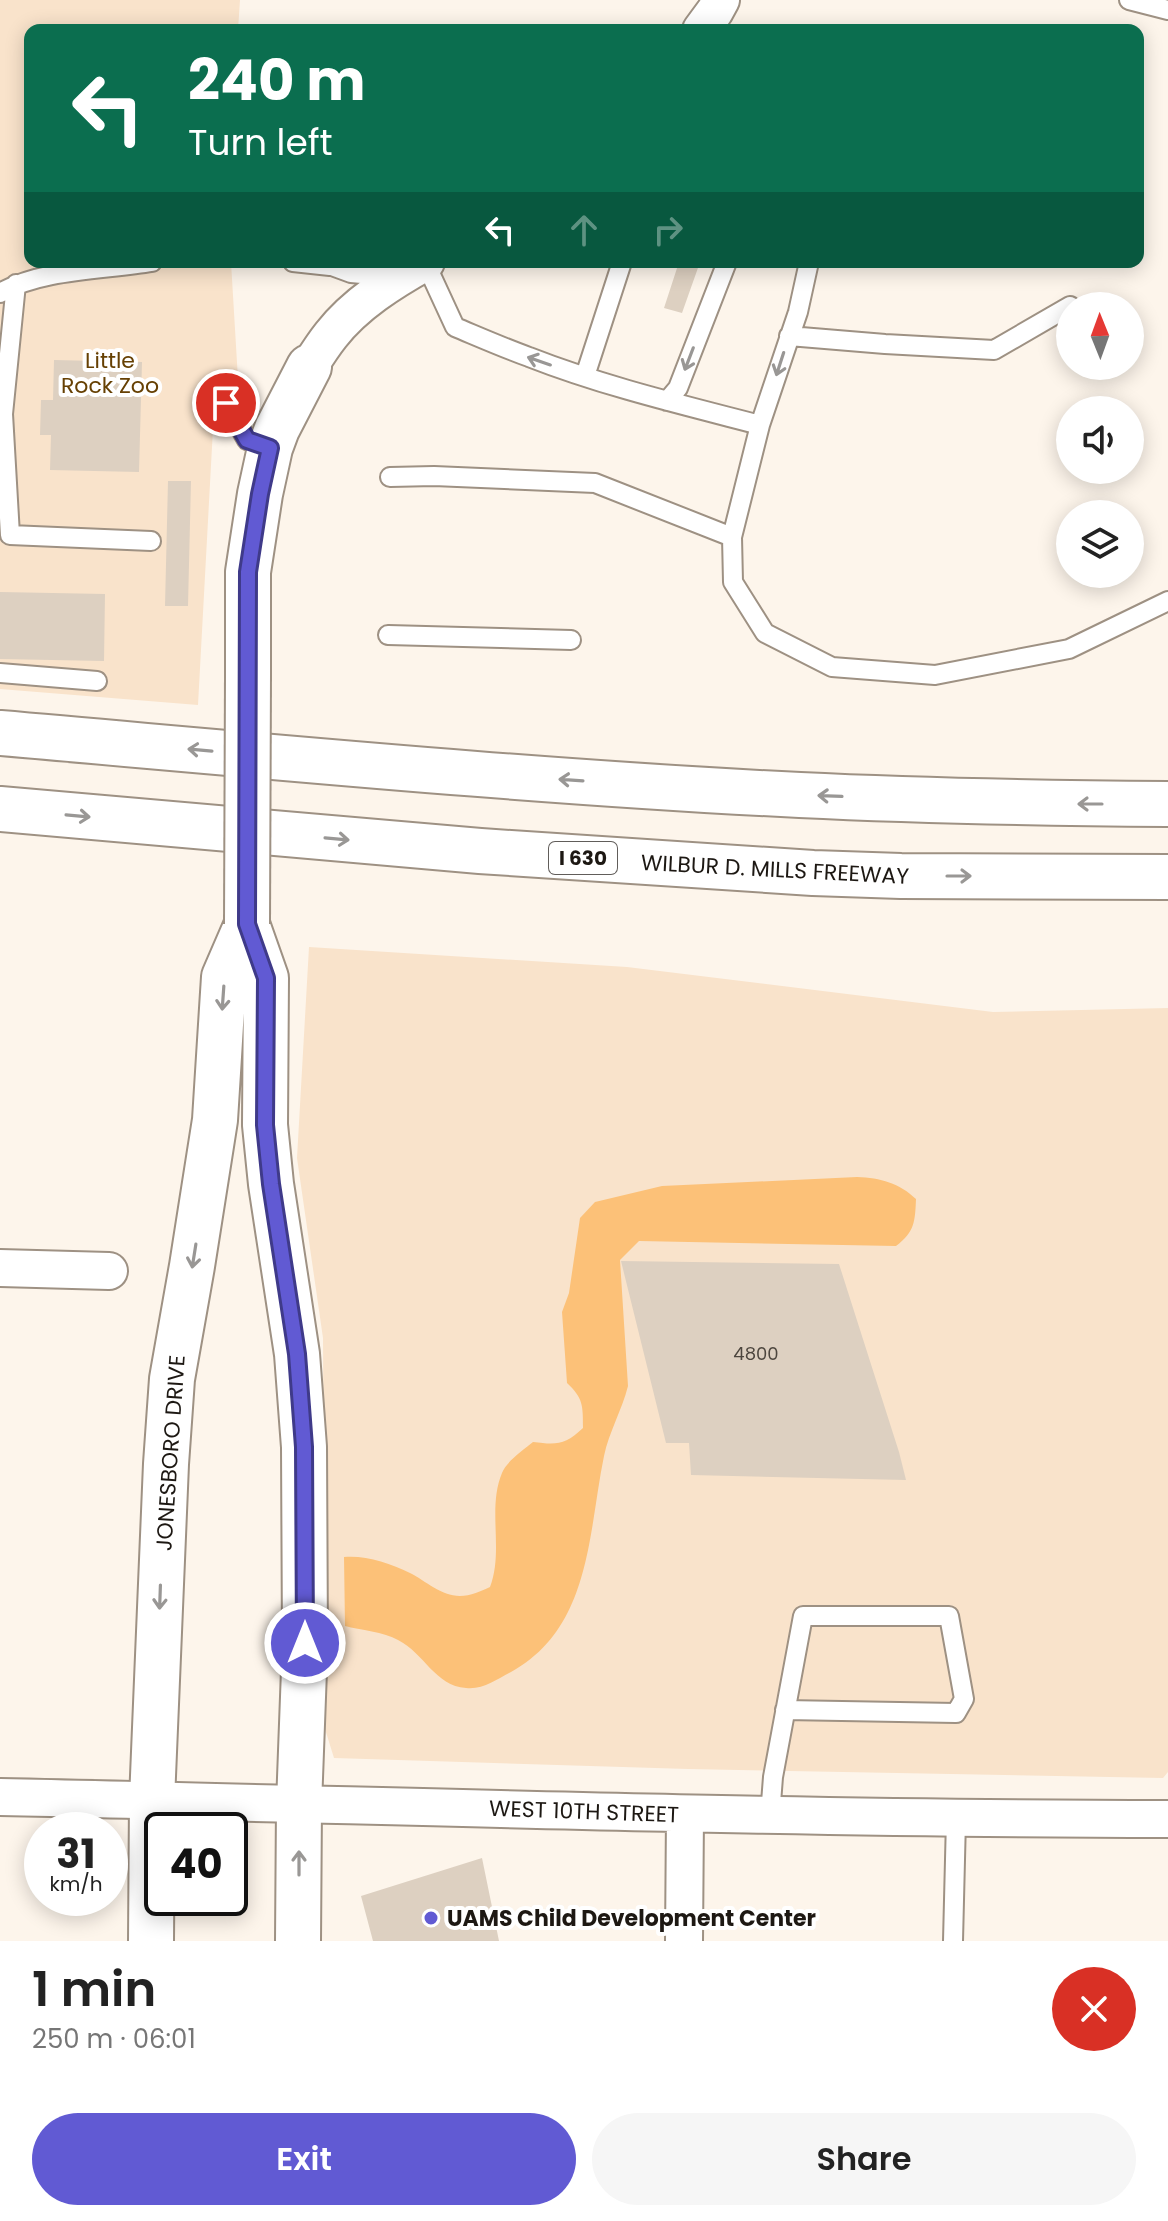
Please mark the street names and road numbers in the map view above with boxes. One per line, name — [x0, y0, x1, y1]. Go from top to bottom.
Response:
road number: I 630 — [549, 842, 617, 874]
street label: WILBUR D. MILLS FREEWAY — [640, 847, 910, 892]
street label: JONESBORO DRIVE — [148, 1354, 193, 1552]
street label: WEST 10TH STREET — [489, 1793, 680, 1830]

